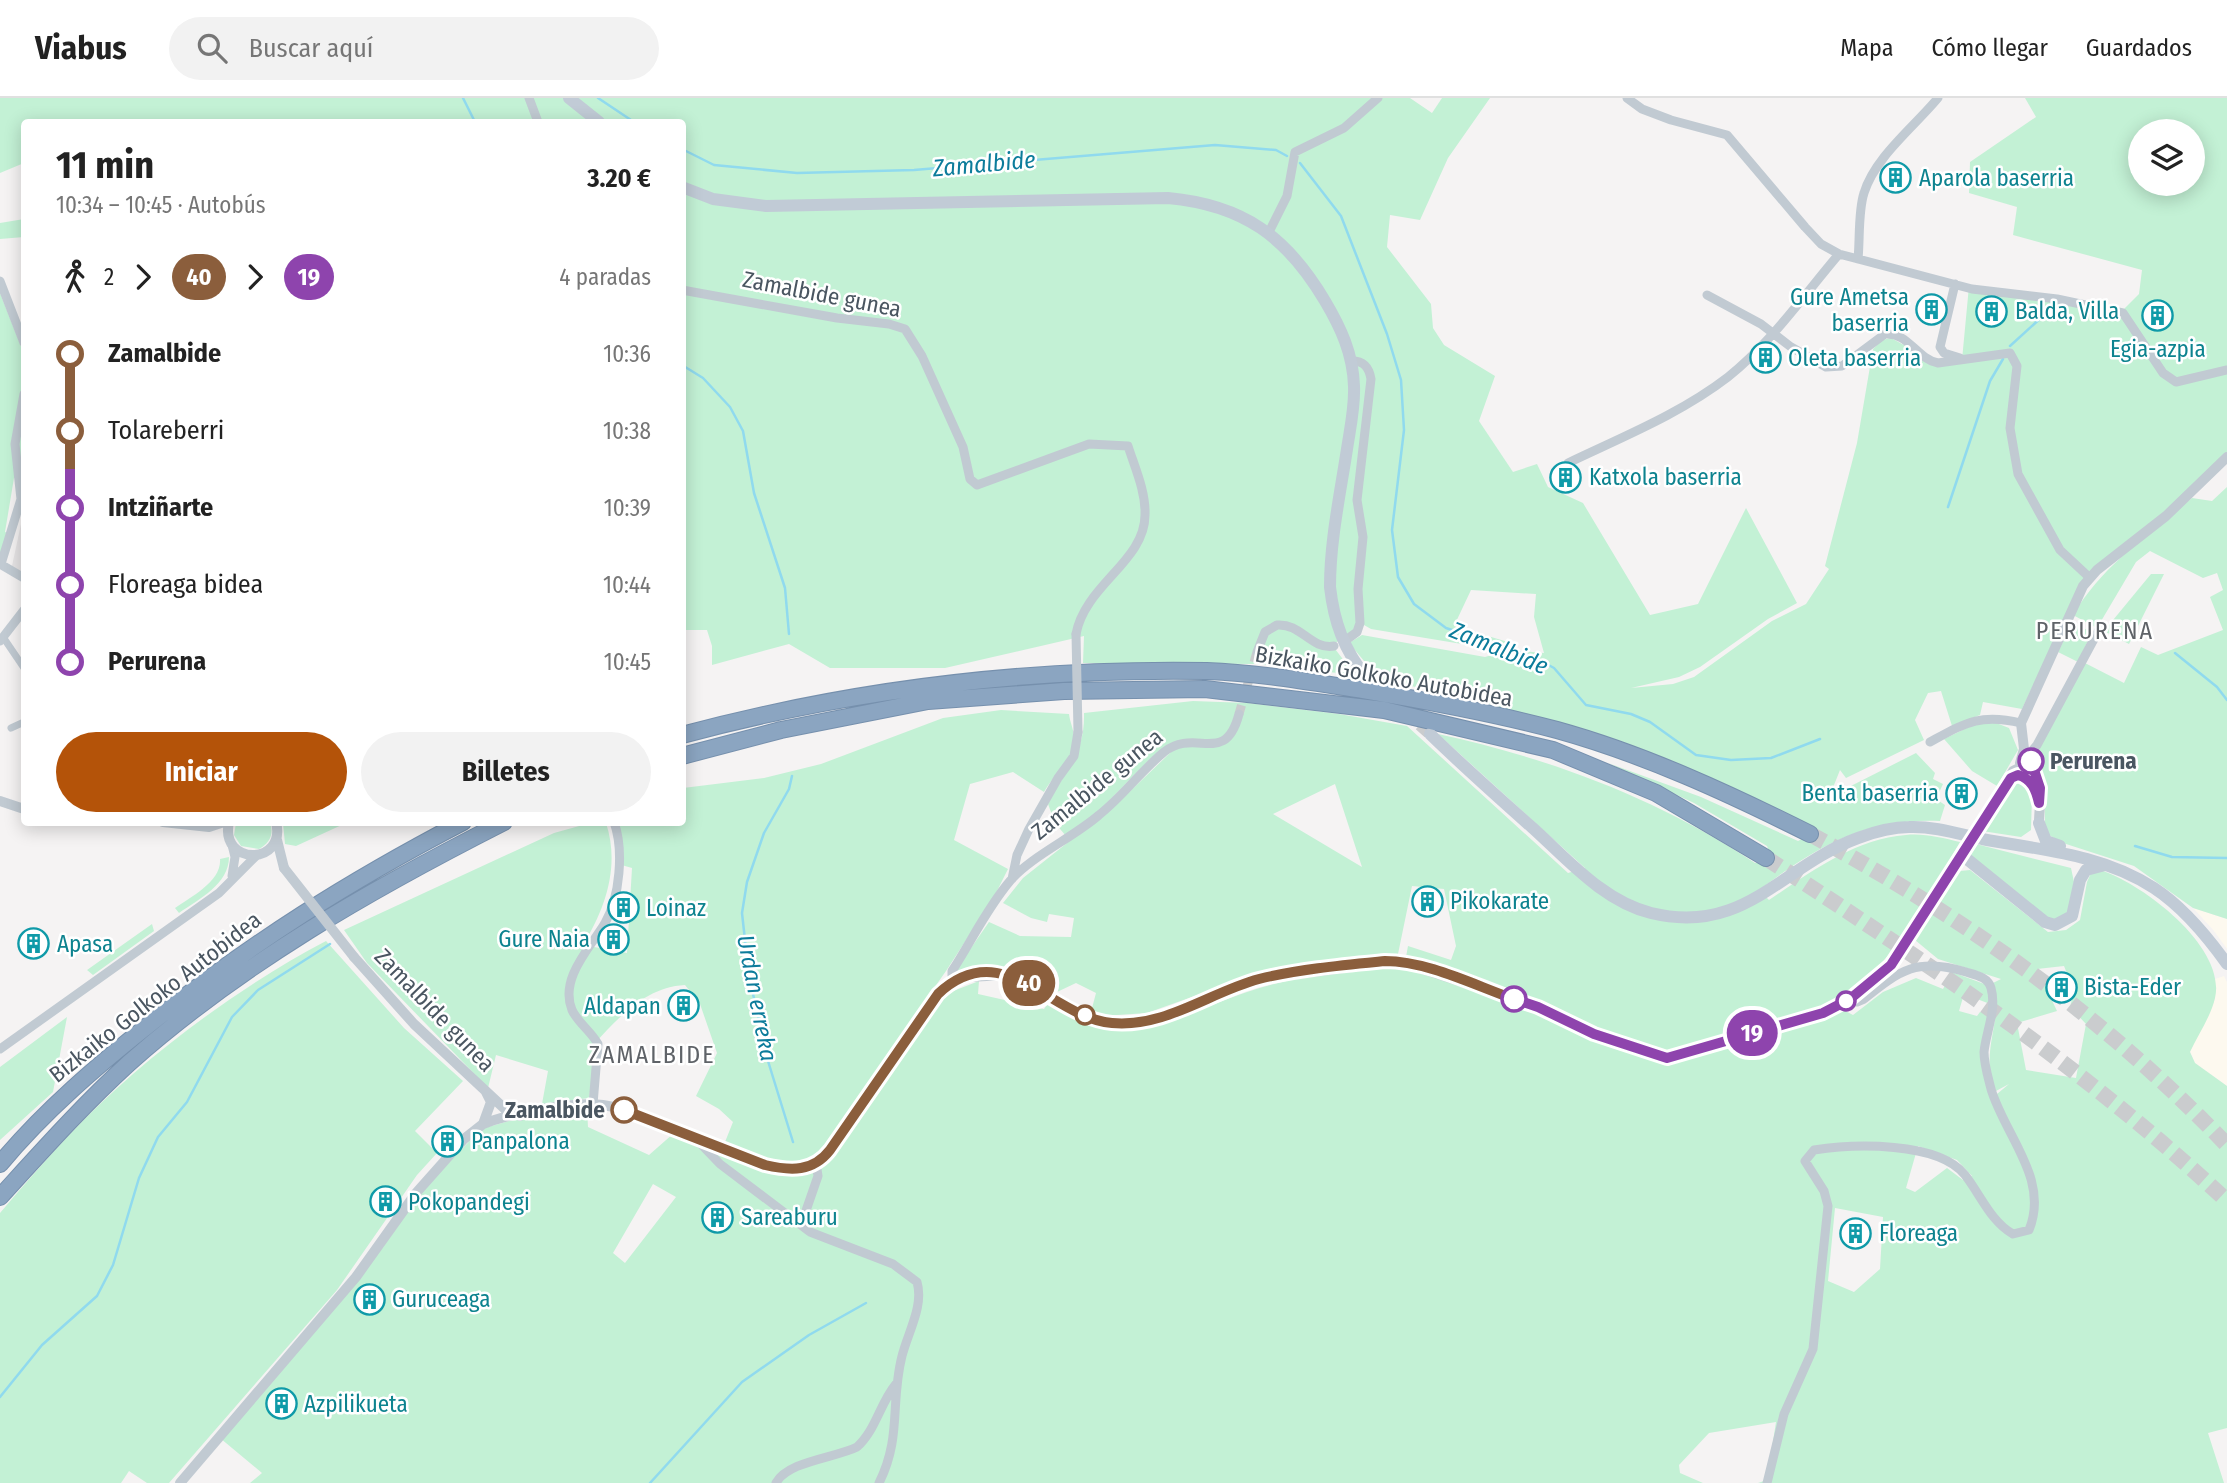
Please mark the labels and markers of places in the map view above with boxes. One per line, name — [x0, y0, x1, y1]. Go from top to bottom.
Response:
building icon: Aparola baserria — [1879, 161, 1913, 195]
place label: Aparola baserria — [1919, 164, 2074, 192]
place label: Gure Ametsa baserria — [1790, 283, 1909, 337]
building icon: Gure Ametsa baserria — [1915, 293, 1949, 327]
building icon: Balda, Villa — [1975, 294, 2009, 328]
place label: Balda, Villa — [2015, 297, 2119, 325]
building icon: Egia-azpia — [2141, 298, 2175, 332]
place label: Egia-azpia — [2110, 335, 2206, 363]
building icon: Oleta baserria — [1748, 341, 1782, 375]
place label: Oleta baserria — [1788, 344, 1921, 372]
building icon: Katxola baserria — [1549, 460, 1583, 494]
place label: Katxola baserria — [1589, 463, 1742, 491]
place label: Perurena — [2050, 747, 2137, 775]
marker: Perurena — [2018, 748, 2044, 774]
building icon: Benta baserria — [1945, 776, 1979, 810]
place label: Benta baserria — [1801, 779, 1939, 807]
building icon: Pikokarate — [1410, 884, 1444, 918]
place label: Pikokarate — [1450, 887, 1549, 915]
building icon: Loinaz — [606, 891, 640, 925]
place label: Loinaz — [646, 894, 706, 922]
building icon: Gure Naia — [596, 922, 630, 956]
place label: Gure Naia — [498, 925, 590, 953]
building icon: Apasa — [17, 927, 51, 961]
place label: Apasa — [57, 930, 113, 958]
building icon: Bista-Eder — [2044, 970, 2078, 1004]
place label: Bista-Eder — [2084, 973, 2181, 1001]
unlabelled marker — [1501, 986, 1527, 1012]
building icon: Aldapan — [667, 989, 701, 1023]
unlabelled marker — [1836, 991, 1856, 1011]
place label: Aldapan — [584, 992, 661, 1020]
unlabelled marker — [1075, 1005, 1095, 1025]
place label: Zamalbide — [505, 1096, 605, 1124]
marker: Zamalbide — [611, 1097, 637, 1123]
building icon: Panpalona — [431, 1124, 465, 1158]
place label: Panpalona — [471, 1127, 570, 1155]
building icon: Pokopandegi — [368, 1185, 402, 1219]
place label: Pokopandegi — [408, 1188, 530, 1216]
building icon: Sareaburu — [701, 1200, 735, 1234]
place label: Sareaburu — [741, 1203, 838, 1231]
building icon: Floreaga — [1839, 1216, 1873, 1250]
place label: Floreaga — [1879, 1219, 1958, 1247]
building icon: Guruceaga — [352, 1282, 386, 1316]
place label: Guruceaga — [392, 1285, 491, 1313]
building icon: Azpilikueta — [264, 1387, 298, 1421]
place label: Azpilikueta — [304, 1390, 408, 1418]

